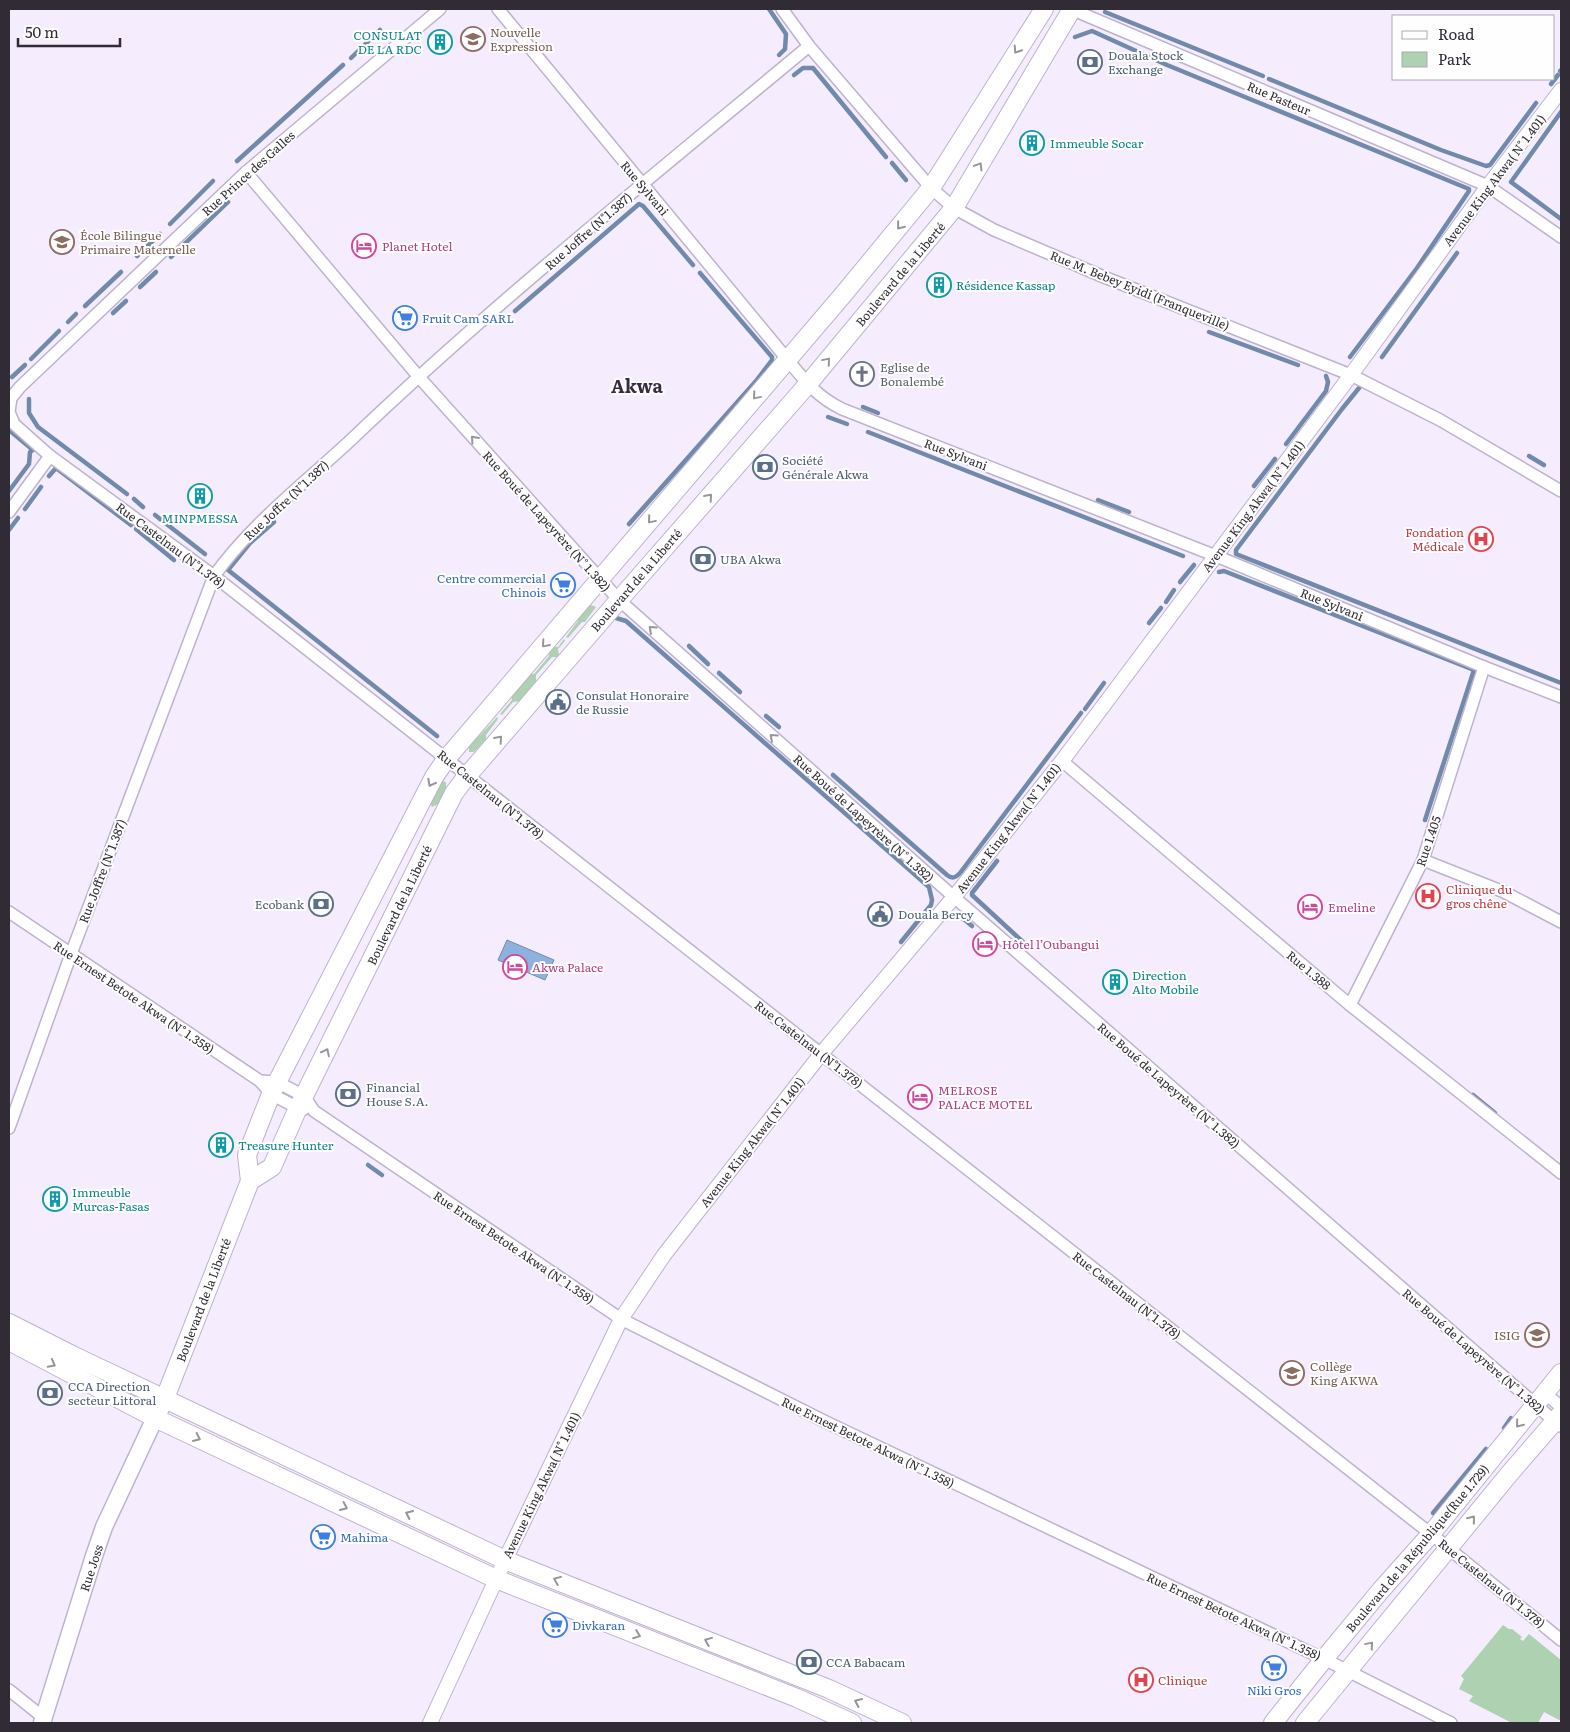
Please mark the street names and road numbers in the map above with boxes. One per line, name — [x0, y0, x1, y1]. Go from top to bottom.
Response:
street label: Rue Pasteur — [1244, 77, 1314, 120]
street label: Avenue King Akwa( N° 1.401) — [1438, 110, 1550, 250]
street label: Rue Prince des Galles — [197, 126, 299, 220]
street label: Rue Sylvani — [617, 157, 673, 219]
street label: Rue Joffre (N°1.387) — [540, 188, 636, 274]
street label: Boulevard de la Liberté — [851, 218, 949, 330]
street label: Rue M. Bebey Eyidi (Franqueville) — [1048, 246, 1233, 334]
street label: Rue Sylvani — [922, 434, 990, 474]
street label: Avenue King Akwa( N° 1.401) — [1197, 436, 1309, 576]
street label: Rue Boué de Lapeyrère (N° 1.382) — [479, 447, 615, 595]
street label: Rue Joffre (N°1.387) — [240, 456, 332, 544]
street label: Rue Castelnau (N°1.378) — [113, 498, 229, 592]
street label: Boulevard de la Liberté — [586, 525, 686, 635]
street label: Rue Sylvani — [1298, 583, 1366, 625]
street label: Rue Castelnau (N°1.378) — [434, 745, 548, 843]
street label: Rue Boué de Lapeyrère (N° 1.382) — [790, 750, 938, 886]
street label: Avenue King Akwa( N° 1.401) — [951, 759, 1065, 897]
street label: Rue 1.405 — [1411, 813, 1445, 869]
street label: Rue Joffre (N°1.387) — [74, 816, 130, 926]
street label: Boulevard de la Liberté — [362, 842, 436, 968]
street label: Rue Ernest Betote Akwa (N° 1.358) — [50, 936, 218, 1058]
street label: Rue 1.388 — [1283, 946, 1335, 994]
street label: Rue Castelnau (N°1.378) — [751, 996, 867, 1092]
street label: Rue Boué de Lapeyrère (N° 1.382) — [1094, 1018, 1244, 1152]
street label: Avenue King Akwa( N° 1.401) — [695, 1073, 809, 1211]
street label: Rue Ernest Betote Akwa (N° 1.358) — [430, 1186, 598, 1308]
street label: Boulevard de la Liberté — [171, 1236, 235, 1364]
street label: Rue Castelnau (N°1.378) — [1069, 1247, 1185, 1343]
street label: Rue Boué de Lapeyrère (N° 1.382) — [1399, 1284, 1549, 1418]
street label: Rue Ernest Betote Akwa (N° 1.358) — [778, 1392, 958, 1492]
street label: Avenue King Akwa( N° 1.401) — [498, 1409, 584, 1561]
street label: Boulevard de la République(Rue 1.729) — [1341, 1460, 1493, 1636]
street label: Rue Castelnau (N°1.378) — [1435, 1534, 1549, 1632]
street label: Rue Joss — [75, 1542, 107, 1594]
street label: Rue Ernest Betote Akwa (N° 1.358) — [1144, 1568, 1324, 1664]

